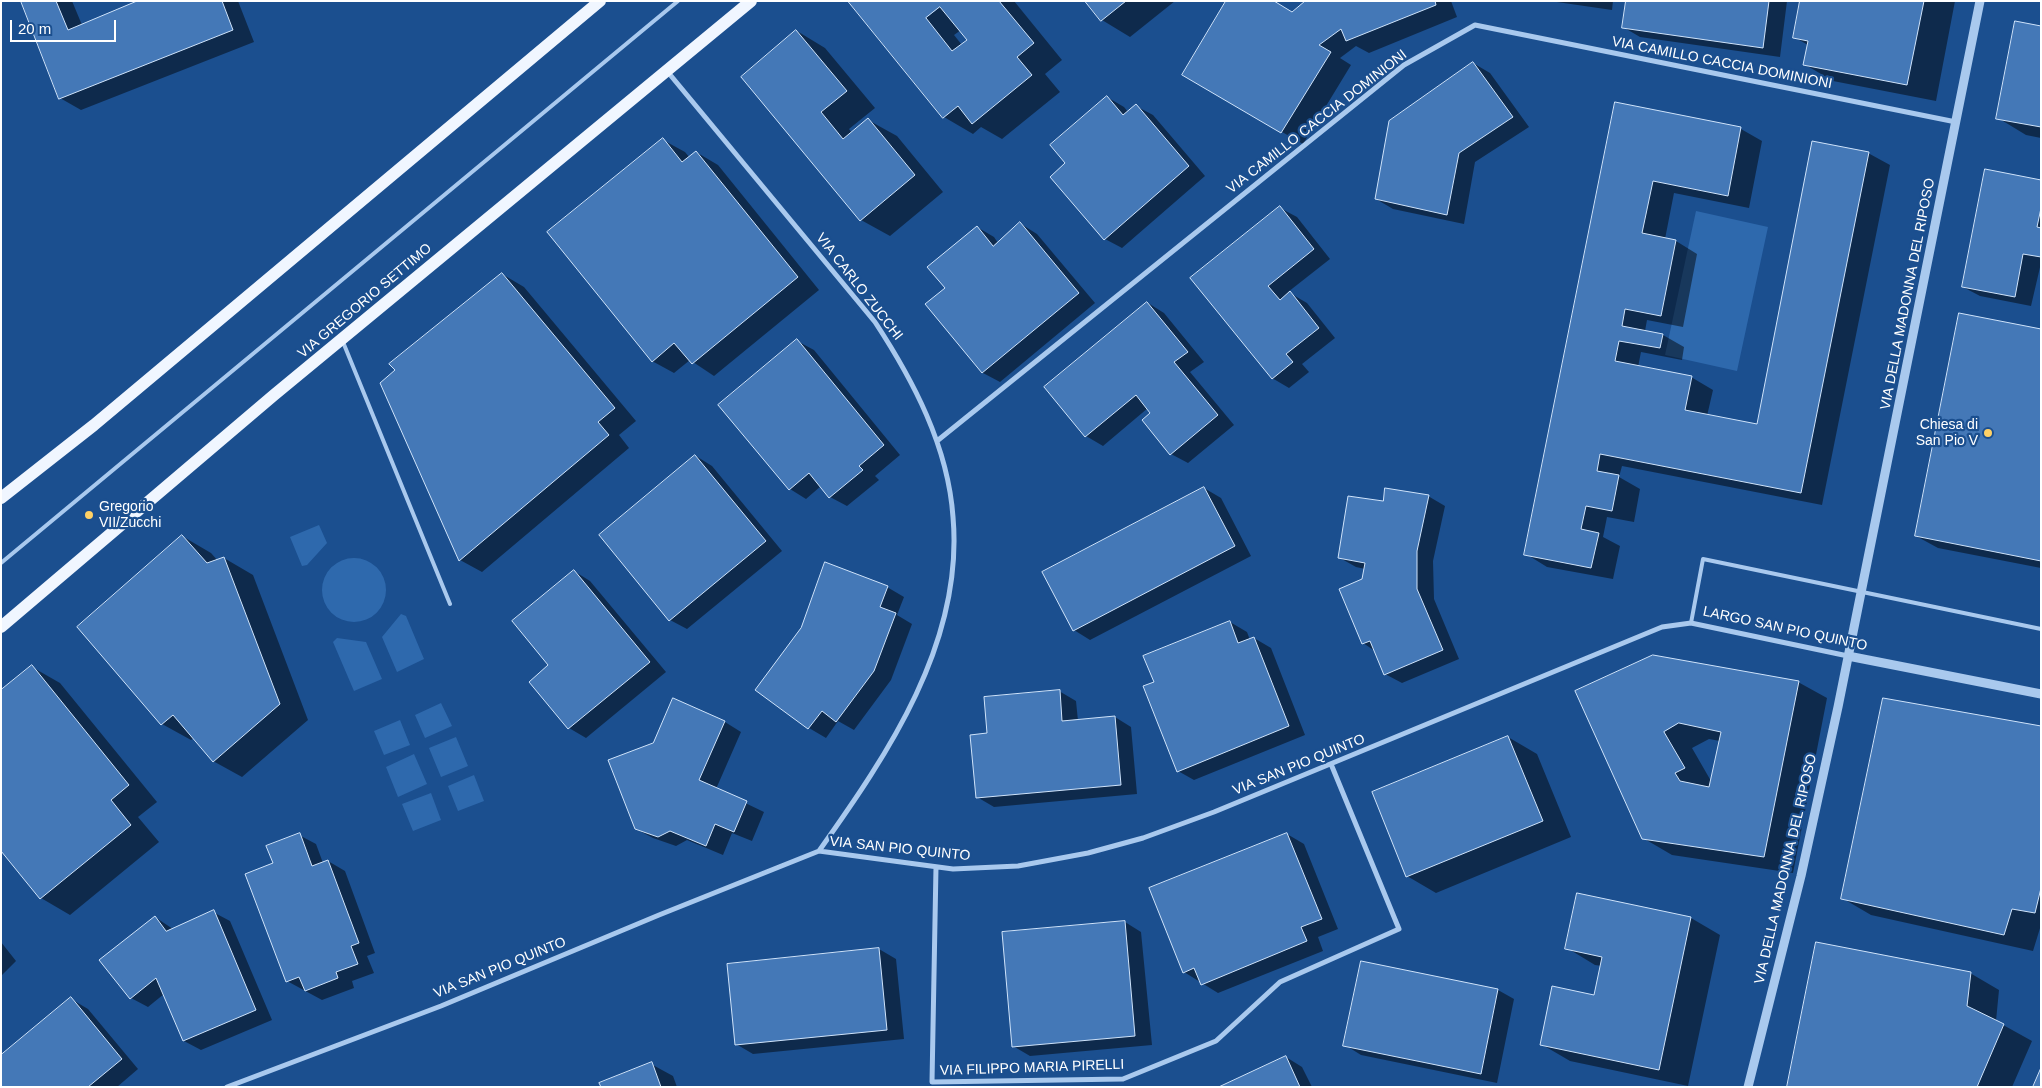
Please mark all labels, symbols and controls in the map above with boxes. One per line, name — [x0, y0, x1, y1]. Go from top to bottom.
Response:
scale bar — [12, 10, 119, 42]
text: 20 m — [18, 20, 51, 37]
street label: VIA CAMILLO CACCIA DOMINIONI — [1610, 33, 1834, 93]
street label: VIA CAMILLO CACCIA DOMINIONI — [1224, 46, 1410, 198]
street label: VIA DELLA MADONNA DEL RIPOSO — [1877, 177, 1939, 411]
street label: VIA CARLO ZUCCHI — [812, 230, 906, 344]
street label: VIA GREGORIO SETTIMO — [295, 240, 435, 362]
place label: Chiesa di San Pio V — [1916, 417, 1978, 450]
marker: Chiesa di San Pio V — [1982, 427, 1994, 439]
place label: Gregorio VII/Zucchi — [99, 499, 161, 532]
marker: Gregorio VII/Zucchi — [83, 509, 95, 521]
street label: LARGO SAN PIO QUINTO — [1701, 603, 1869, 655]
street label: VIA SAN PIO QUINTO — [1230, 731, 1368, 799]
street label: VIA DELLA MADONNA DEL RIPOSO — [1751, 752, 1821, 986]
street label: VIA SAN PIO QUINTO — [829, 833, 971, 865]
street label: VIA SAN PIO QUINTO — [431, 934, 569, 1002]
street label: VIA FILIPPO MARIA PIRELLI — [940, 1056, 1124, 1080]

